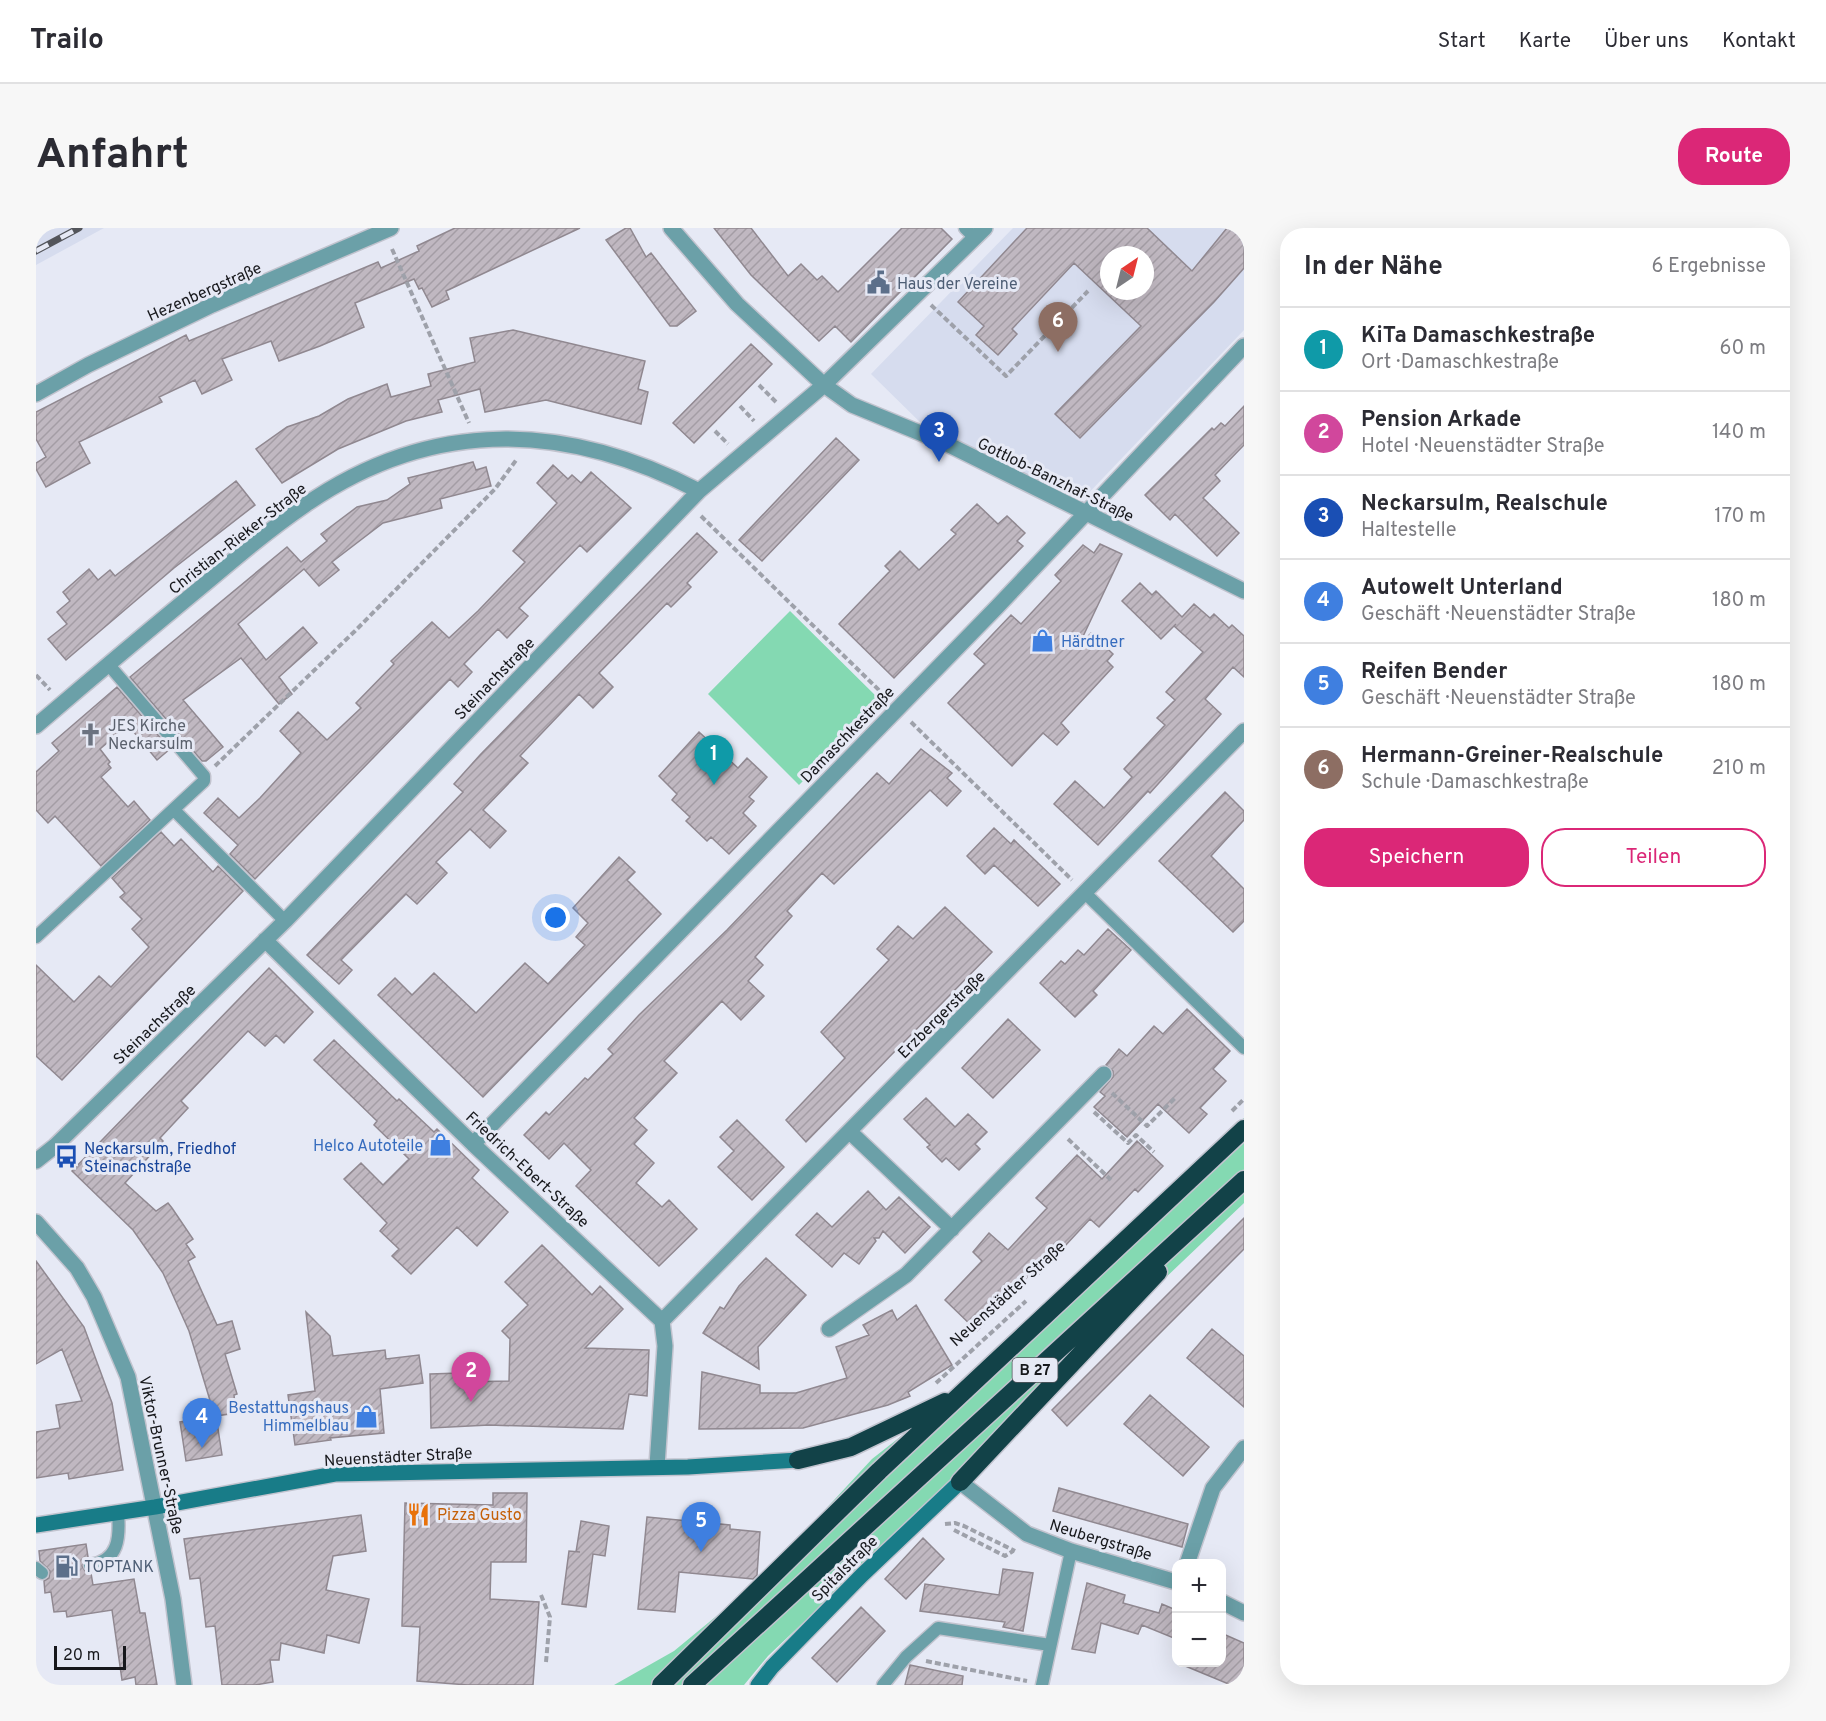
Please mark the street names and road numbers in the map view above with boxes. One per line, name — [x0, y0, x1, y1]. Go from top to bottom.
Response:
street label: Hezenbergstraße — [145, 259, 265, 327]
street label: Gottlob-Banzhaf-Straße — [974, 434, 1137, 527]
street label: Christian-Rieker-Straße — [165, 480, 311, 600]
street label: Steinachstraße — [451, 634, 540, 725]
street label: Damaschkestraße — [797, 683, 900, 788]
street label: Erzbergerstraße — [894, 967, 990, 1063]
street label: Steinachstraße — [110, 981, 201, 1070]
street label: Friedrich-Ebert-Straße — [461, 1108, 593, 1233]
street label: Neuenstädter Straße — [946, 1237, 1070, 1352]
road number: B 27 — [1012, 1358, 1058, 1382]
street label: Viktor-Brunner-Straße — [133, 1374, 187, 1536]
street label: Neuenstädter Straße — [323, 1444, 473, 1472]
street label: Neubergstraße — [1047, 1516, 1154, 1566]
street label: Spitalstraße — [808, 1532, 883, 1607]

